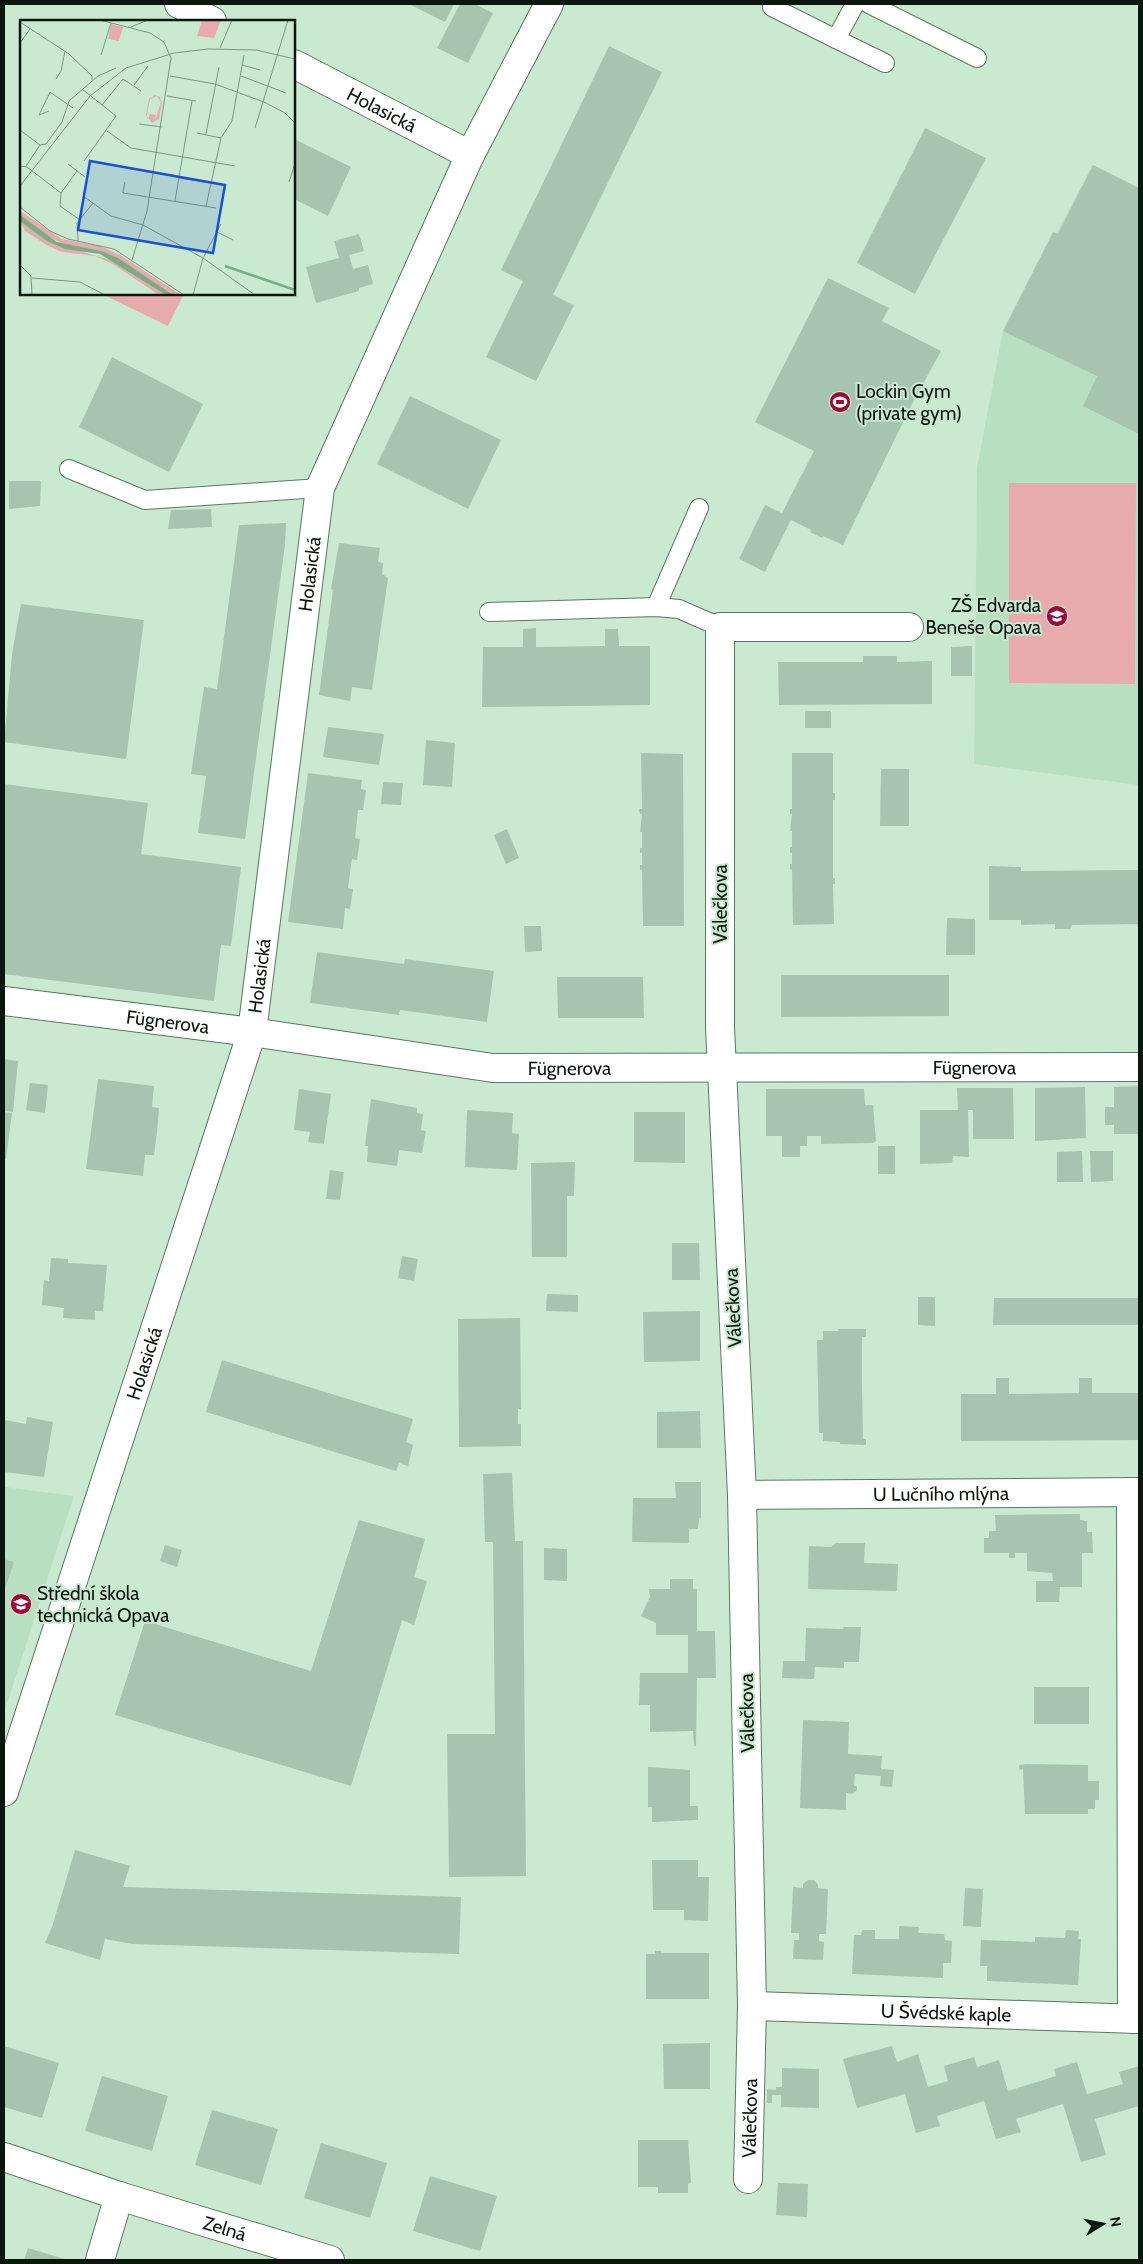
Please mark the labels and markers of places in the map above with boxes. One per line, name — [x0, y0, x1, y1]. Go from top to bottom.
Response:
place label: Lockin Gym (private gym) — [856, 380, 962, 425]
sports icon: Lockin Gym (private gym) — [828, 390, 852, 414]
place label: ZŠ Edvarda Beneše Opava — [925, 593, 1041, 639]
school or university icon: ZŠ Edvarda Beneše Opava — [1045, 604, 1069, 628]
place label: Střední škola technická Opava — [37, 1582, 169, 1627]
school or university icon: Střední škola technická Opava — [9, 1592, 33, 1616]

